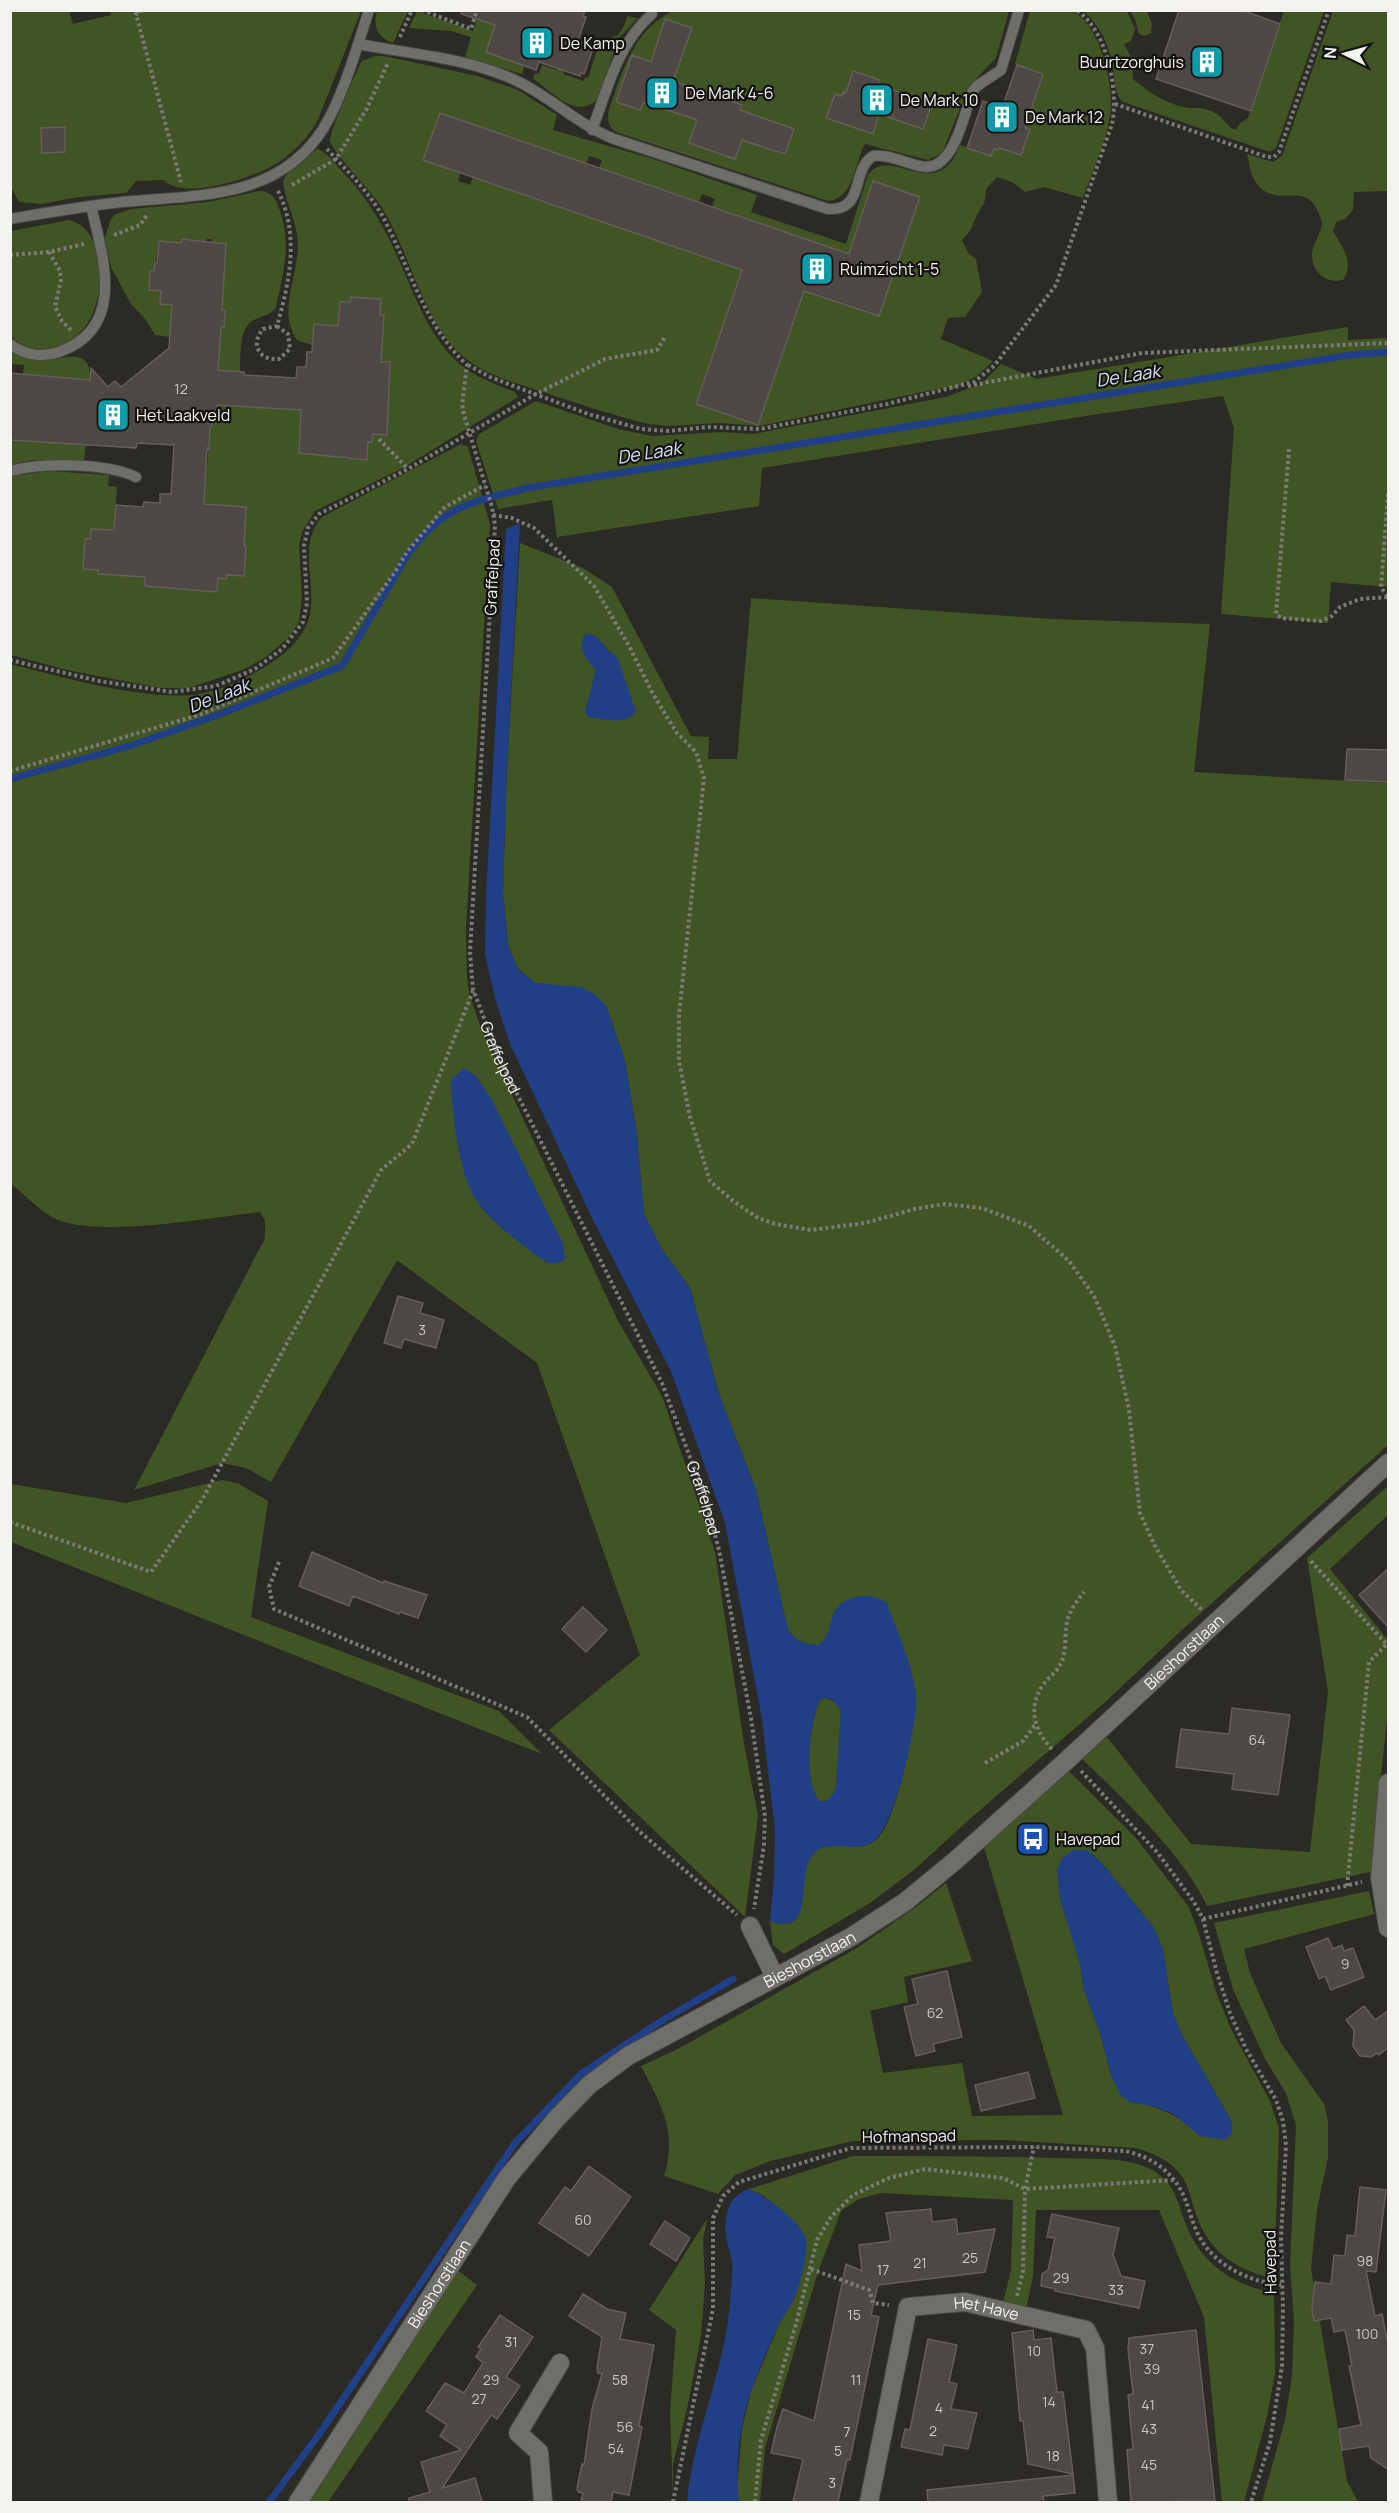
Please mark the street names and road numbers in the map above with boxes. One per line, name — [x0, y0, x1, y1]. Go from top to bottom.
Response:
street label: Graffelpad — [479, 538, 505, 616]
street label: Graffelpad — [475, 1018, 526, 1097]
street label: Graffelpad — [681, 1458, 726, 1537]
street label: Bieshorstlaan — [1139, 1609, 1229, 1695]
street label: Bieshorstlaan — [760, 1925, 860, 1993]
street label: Hofmanspad — [862, 2124, 956, 2148]
street label: Havepad — [1258, 2230, 1282, 2294]
street label: Bieshorstlaan — [402, 2235, 476, 2332]
street label: Het Have — [953, 2291, 1021, 2325]

